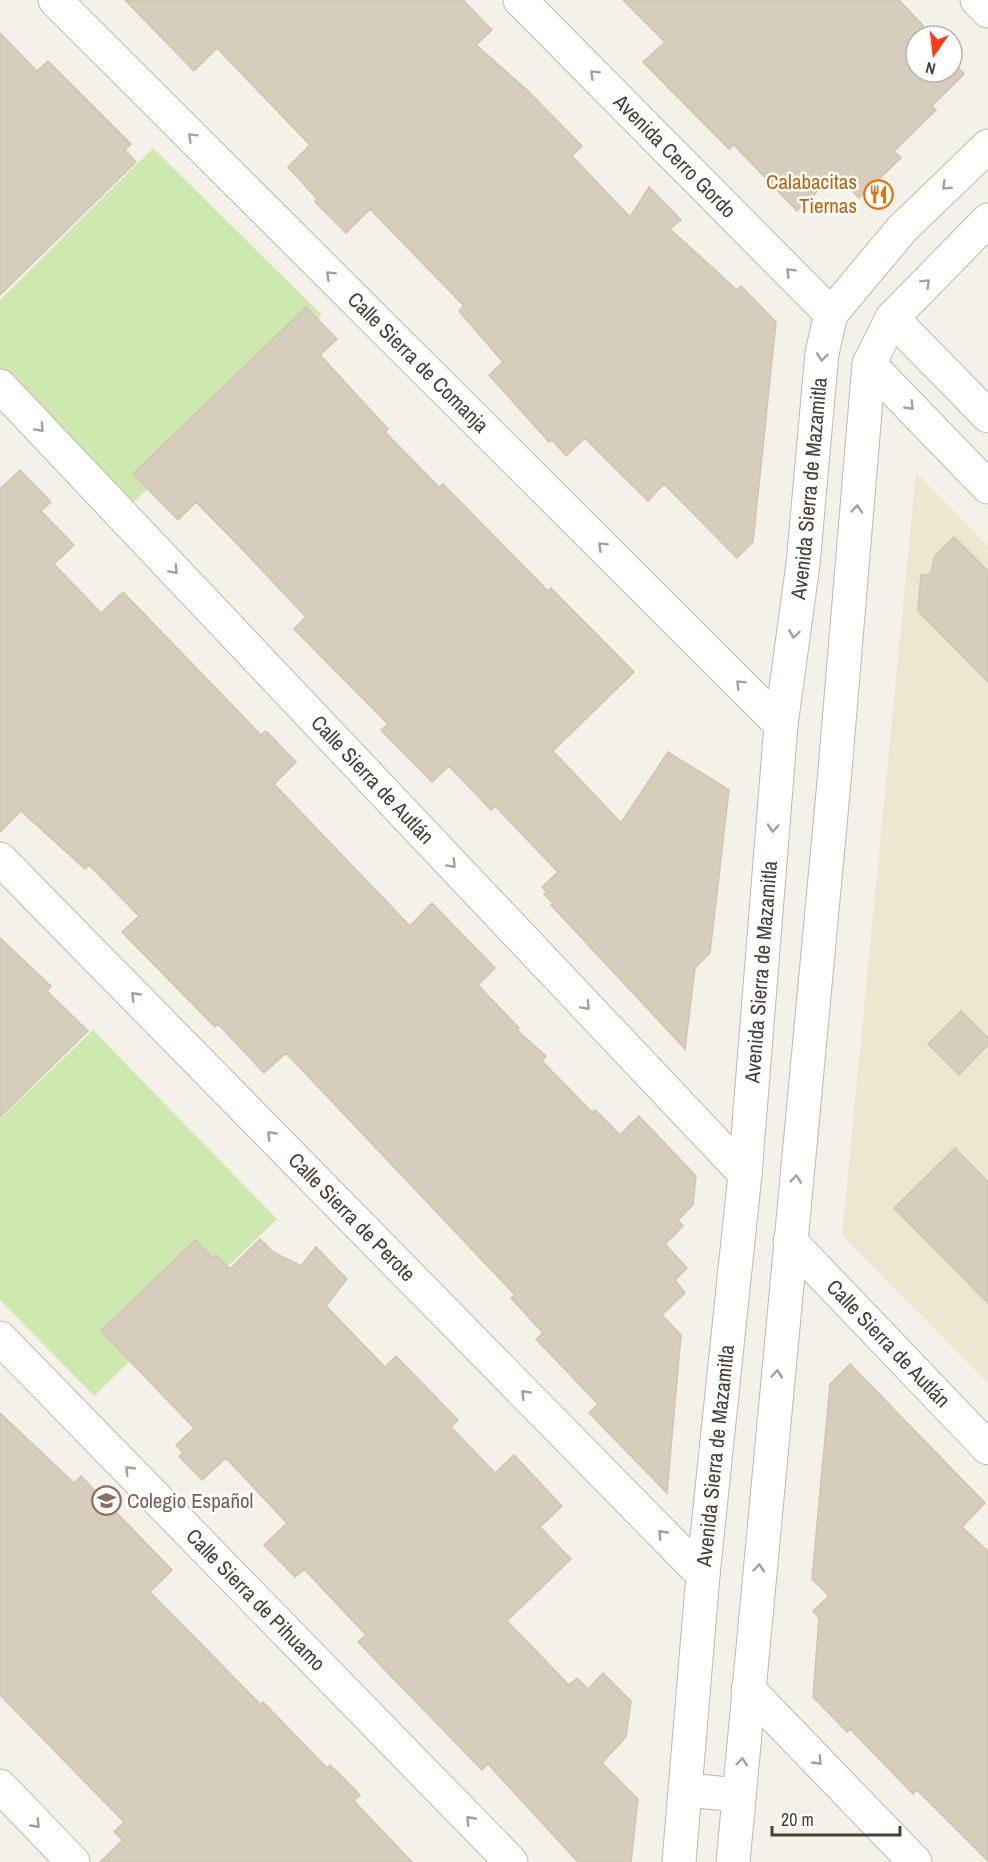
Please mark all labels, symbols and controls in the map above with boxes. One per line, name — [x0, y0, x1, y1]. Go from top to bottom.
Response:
north arrow — [904, 24, 964, 84]
text: N — [923, 57, 938, 80]
one-way arrow — [590, 70, 600, 81]
street label: Avenida Cerro Gordo — [607, 87, 743, 224]
one-way arrow — [189, 134, 200, 145]
place label: Calabacitas Tiernas — [766, 167, 857, 220]
restaurant icon: Calabacitas Tiernas — [862, 178, 894, 210]
one-way arrow — [942, 179, 953, 190]
one-way arrow — [786, 269, 797, 279]
one-way arrow — [327, 271, 338, 282]
one-way arrow — [919, 279, 930, 290]
street label: Calle Sierra de Comanja — [341, 285, 496, 439]
one-way arrow — [816, 352, 828, 361]
street label: Avenida Sierra de Mazamitla — [783, 376, 834, 602]
one-way arrow — [903, 400, 914, 410]
one-way arrow — [33, 422, 44, 432]
one-way arrow — [850, 504, 863, 513]
one-way arrow — [598, 543, 609, 553]
one-way arrow — [167, 564, 178, 574]
one-way arrow — [788, 630, 800, 639]
one-way arrow — [736, 680, 747, 691]
street label: Calle Sierra de Autlán — [305, 709, 441, 850]
one-way arrow — [767, 824, 780, 833]
one-way arrow — [445, 857, 456, 868]
street label: Avenida Sierra de Mazamitla — [737, 859, 784, 1085]
one-way arrow — [131, 993, 142, 1004]
one-way arrow — [579, 1000, 590, 1010]
one-way arrow — [268, 1132, 279, 1143]
street label: Calle Sierra de Perote — [282, 1146, 422, 1288]
one-way arrow — [789, 1175, 802, 1184]
street label: Calle Sierra de Autlán — [820, 1273, 957, 1414]
street label: Avenida Sierra de Mazamitla — [689, 1343, 741, 1569]
one-way arrow — [770, 1369, 783, 1378]
one-way arrow — [522, 1391, 533, 1402]
one-way arrow — [125, 1467, 136, 1478]
school or university icon: Colegio Español — [90, 1485, 122, 1517]
place label: Colegio Español — [127, 1486, 253, 1515]
street label: Calle Sierra de Pihuamo — [180, 1522, 332, 1677]
one-way arrow — [658, 1530, 669, 1540]
one-way arrow — [752, 1563, 765, 1572]
one-way arrow — [811, 1755, 822, 1765]
one-way arrow — [735, 1757, 748, 1766]
scale bar — [772, 1799, 900, 1837]
text: 20 m — [781, 1807, 814, 1832]
one-way arrow — [29, 1816, 40, 1827]
one-way arrow — [467, 1817, 478, 1828]

